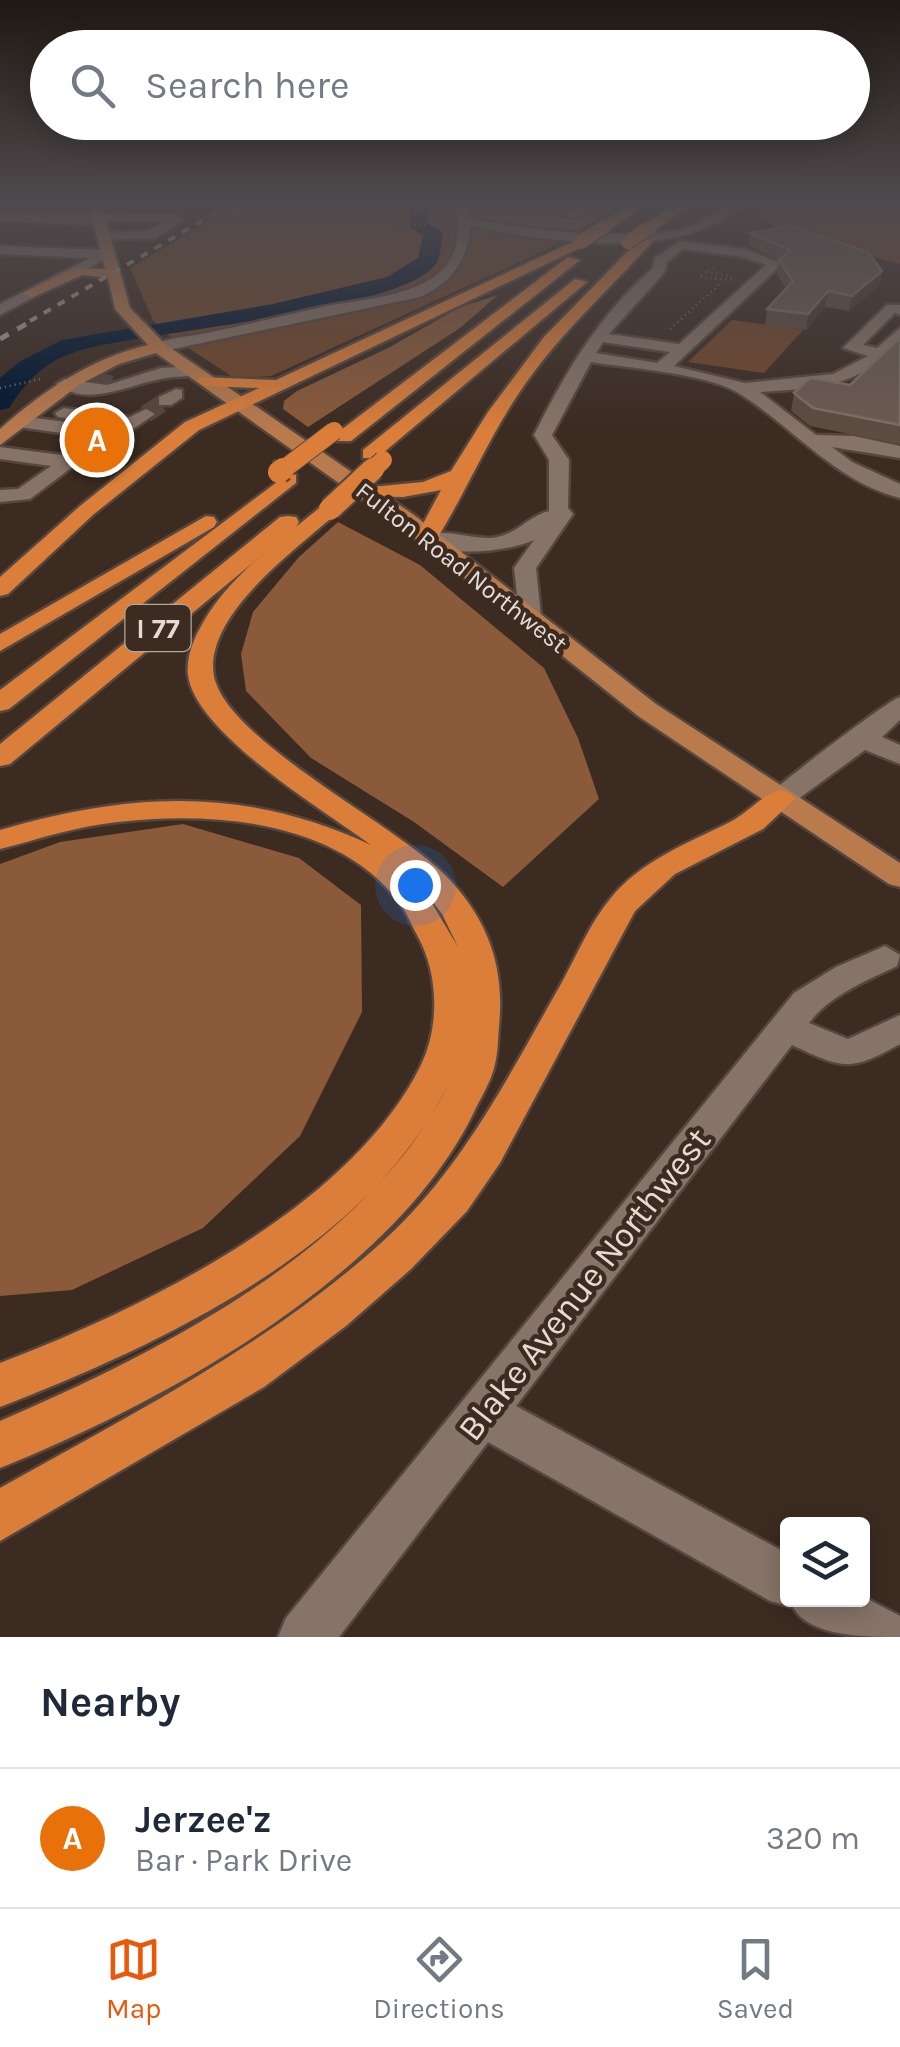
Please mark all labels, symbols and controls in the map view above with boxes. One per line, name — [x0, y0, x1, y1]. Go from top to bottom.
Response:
search box — [30, 30, 870, 140]
icon: search — [65, 58, 120, 113]
text: Search here — [145, 63, 349, 108]
pin: A — [64, 402, 130, 478]
street label: Fulton Road Northwest — [350, 476, 573, 659]
road number: I 77 — [126, 605, 190, 651]
your location — [390, 860, 441, 911]
street label: Blake Avenue Northwest — [450, 1120, 719, 1449]
map controls — [780, 1517, 870, 1607]
button: layers — [780, 1517, 870, 1607]
text: Nearby — [40, 1677, 180, 1727]
text: Jerzee'z — [135, 1797, 272, 1842]
text: A — [62, 1820, 83, 1857]
text: 320 m — [766, 1820, 860, 1857]
text: Bar · Park Drive — [135, 1842, 352, 1879]
tab: Map — [106, 1932, 161, 2025]
tab: Directions — [373, 1932, 505, 2025]
tab: Saved — [717, 1932, 794, 2025]

